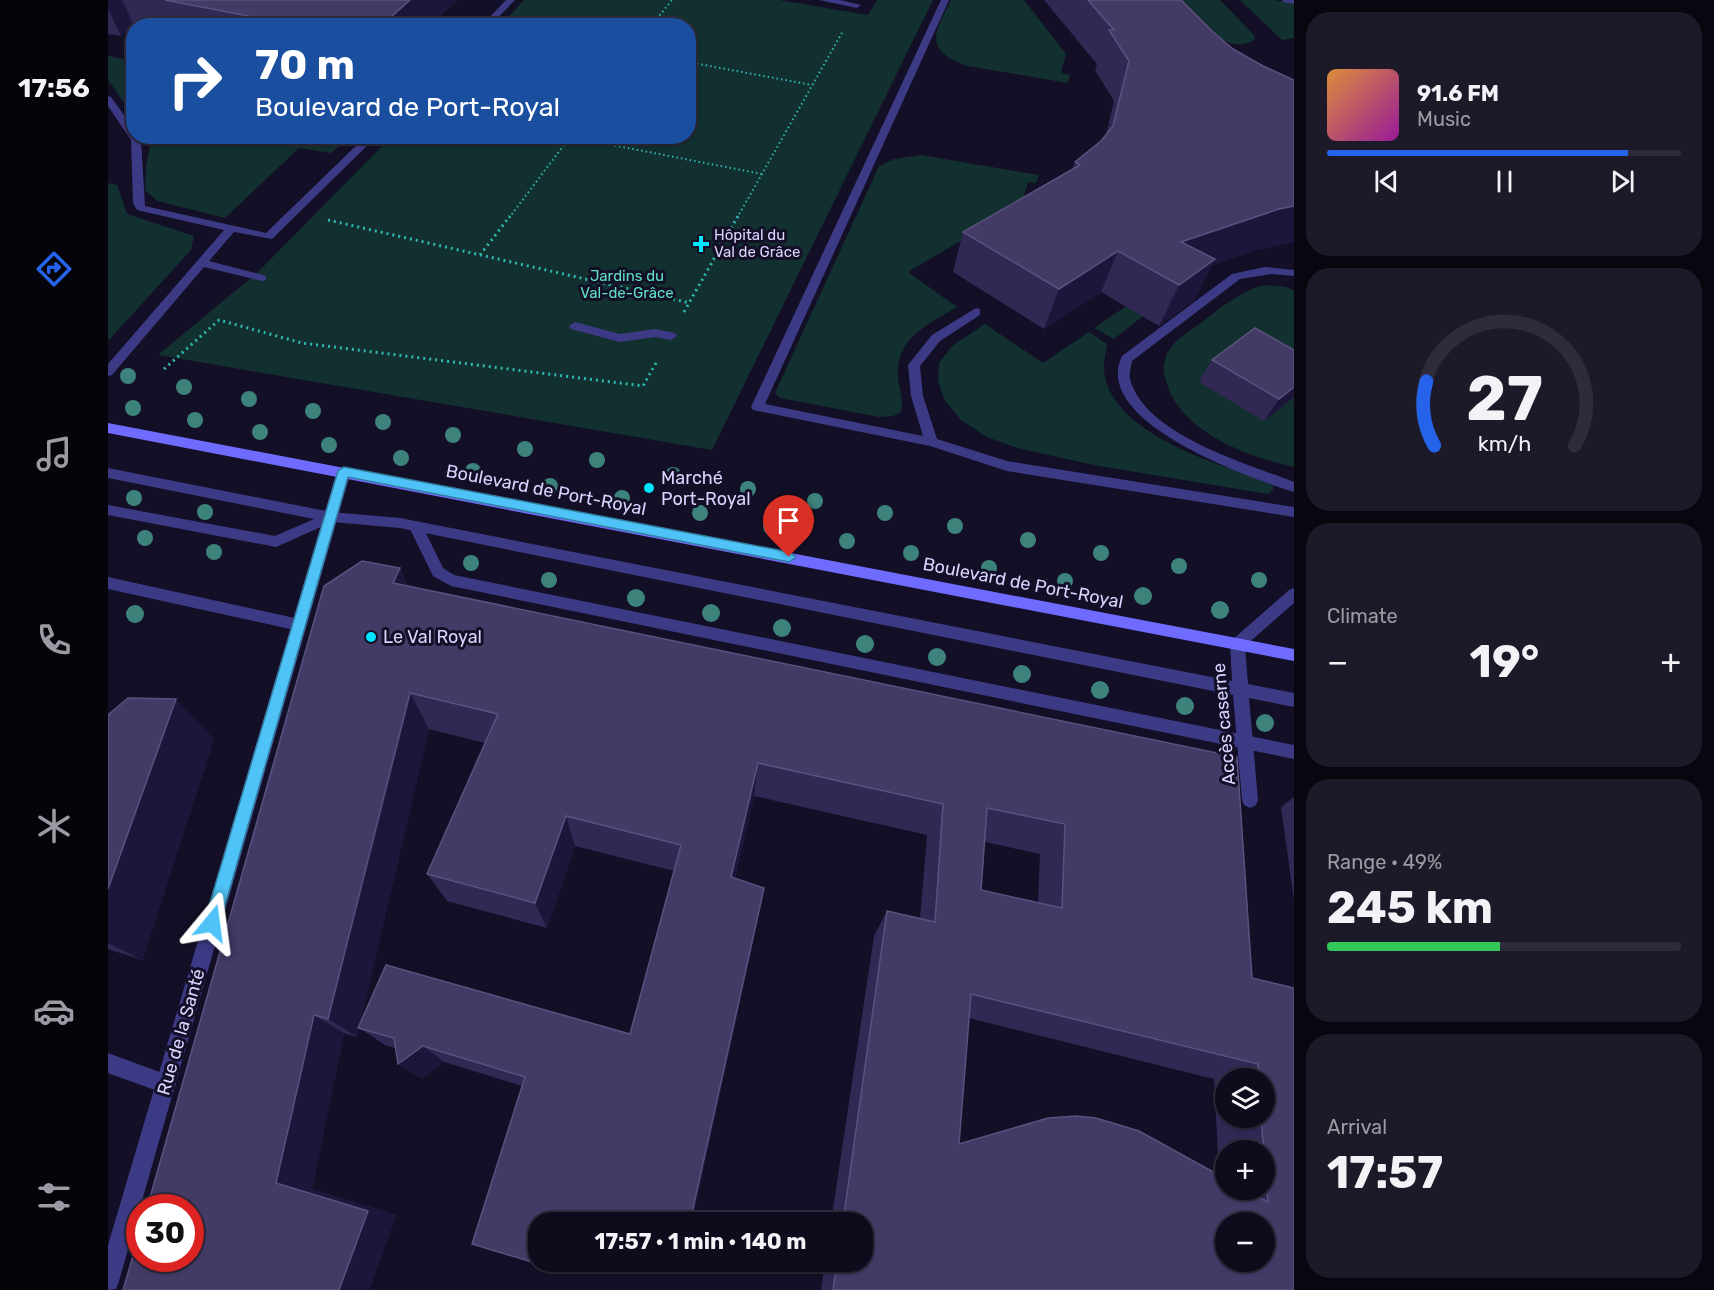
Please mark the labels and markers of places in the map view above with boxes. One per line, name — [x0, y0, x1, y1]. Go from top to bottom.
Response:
place label: Hôpital du Val de Grâce — [714, 226, 800, 261]
marker: Hôpital du Val de Grâce — [692, 235, 710, 253]
place label: Marché Port-Royal — [661, 467, 751, 510]
marker: Marché Port-Royal — [642, 481, 656, 495]
pin — [763, 495, 814, 557]
place label: Le Val Royal — [383, 626, 482, 648]
marker: Le Val Royal — [364, 630, 378, 644]

